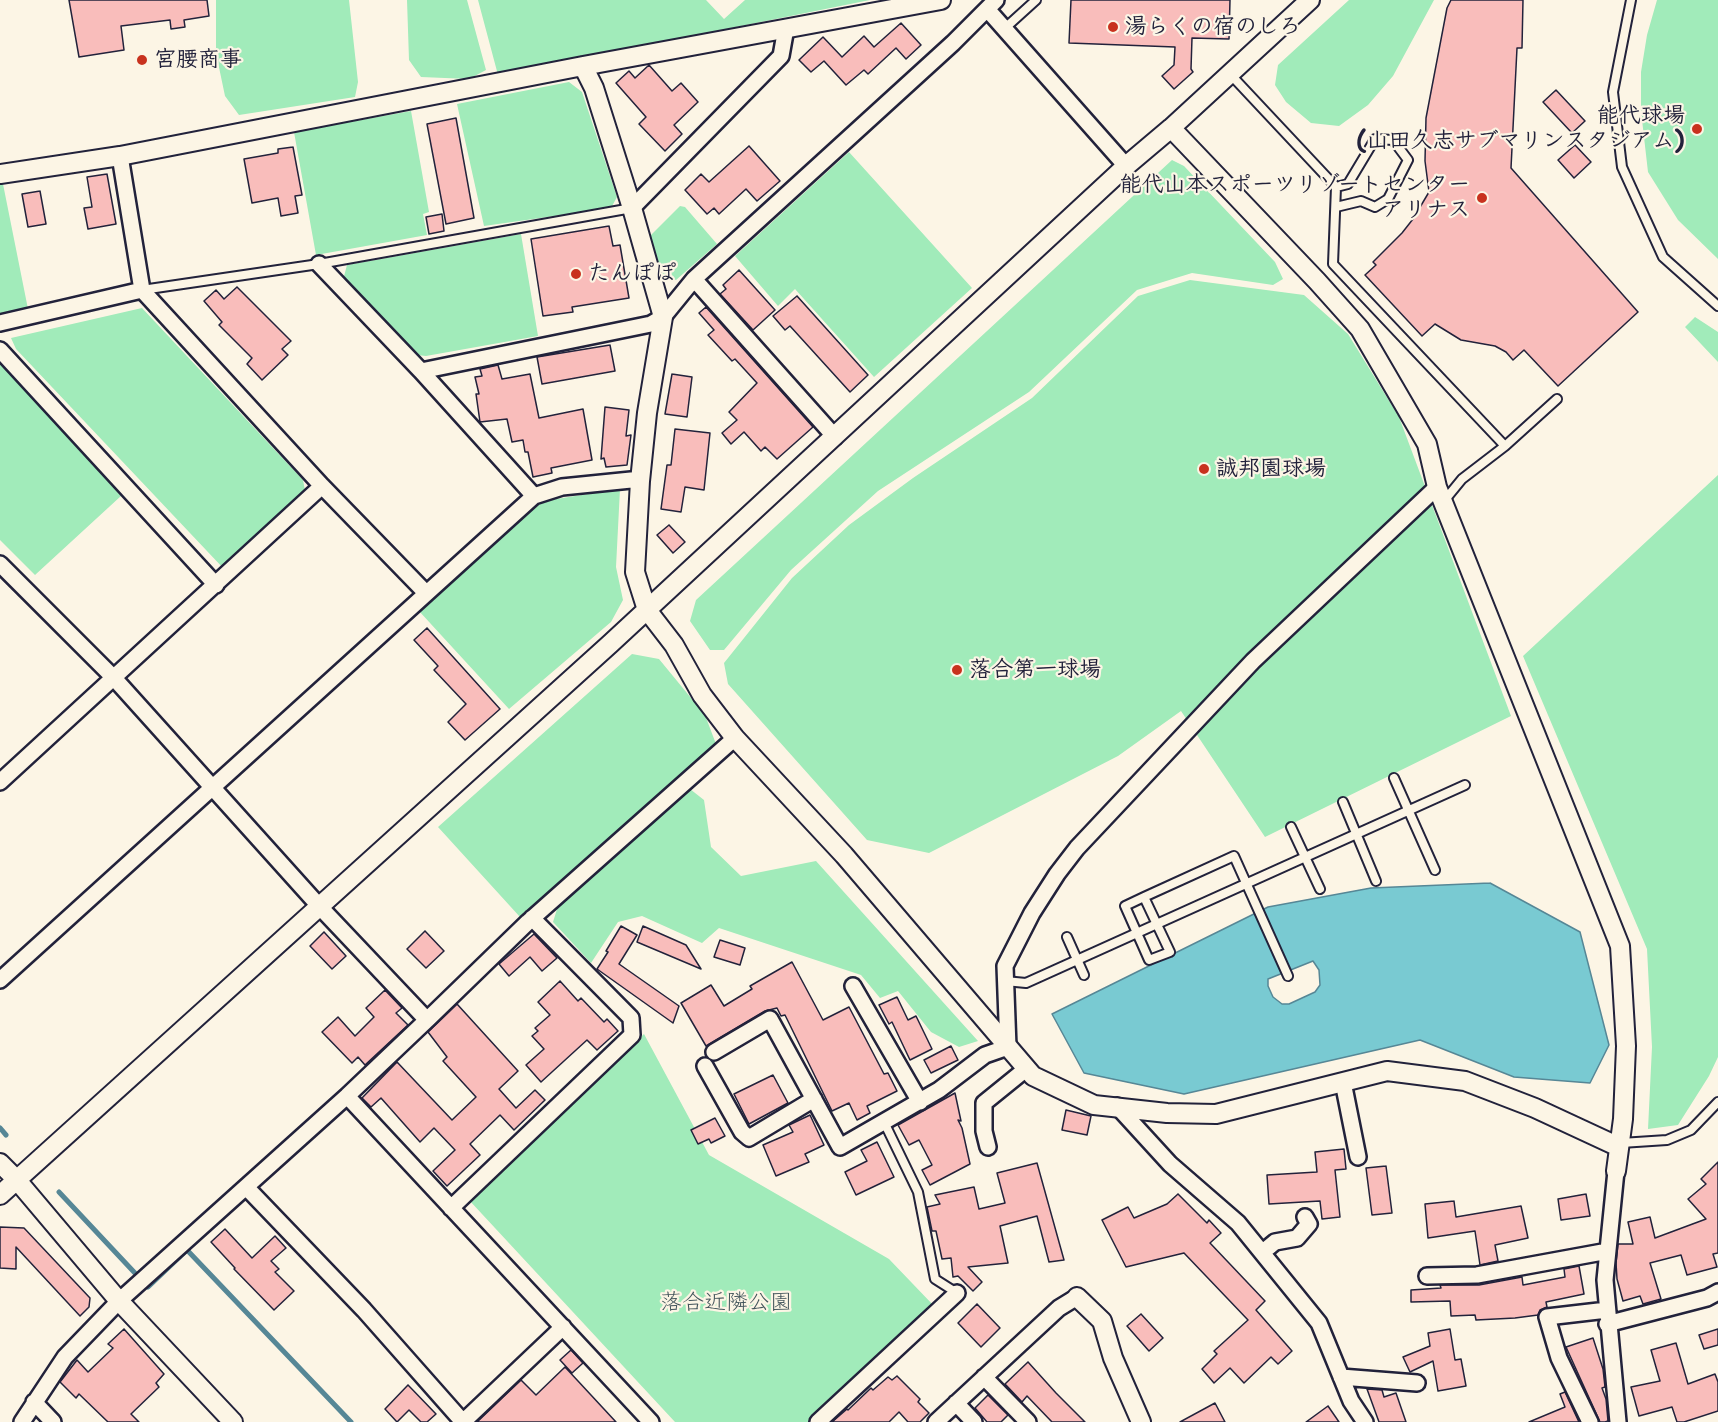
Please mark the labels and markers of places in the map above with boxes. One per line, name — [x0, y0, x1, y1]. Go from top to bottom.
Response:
place label: 湯らくの宿のしろ — [1125, 14, 1301, 40]
marker: 湯らくの宿のしろ — [1106, 20, 1120, 34]
place label: 宮腰商事 — [154, 47, 242, 73]
marker: 宮腰商事 — [135, 53, 149, 67]
place label: 能代球場 (山田久志サブマリンスタジアム) — [1356, 103, 1685, 154]
marker: 能代球場 (山田久志サブマリンスタジアム) — [1690, 122, 1704, 136]
place label: 能代山本スポーツリゾートセンター アリナス — [1120, 172, 1470, 224]
marker: 能代山本スポーツリゾートセンター アリナス — [1475, 191, 1489, 205]
place label: たんぽぽ — [588, 261, 676, 287]
marker: たんぽぽ — [569, 267, 583, 281]
place label: 誠邦園球場 — [1216, 456, 1326, 482]
marker: 誠邦園球場 — [1197, 462, 1211, 476]
place label: 落合第一球場 — [969, 657, 1101, 683]
marker: 落合第一球場 — [950, 663, 964, 677]

